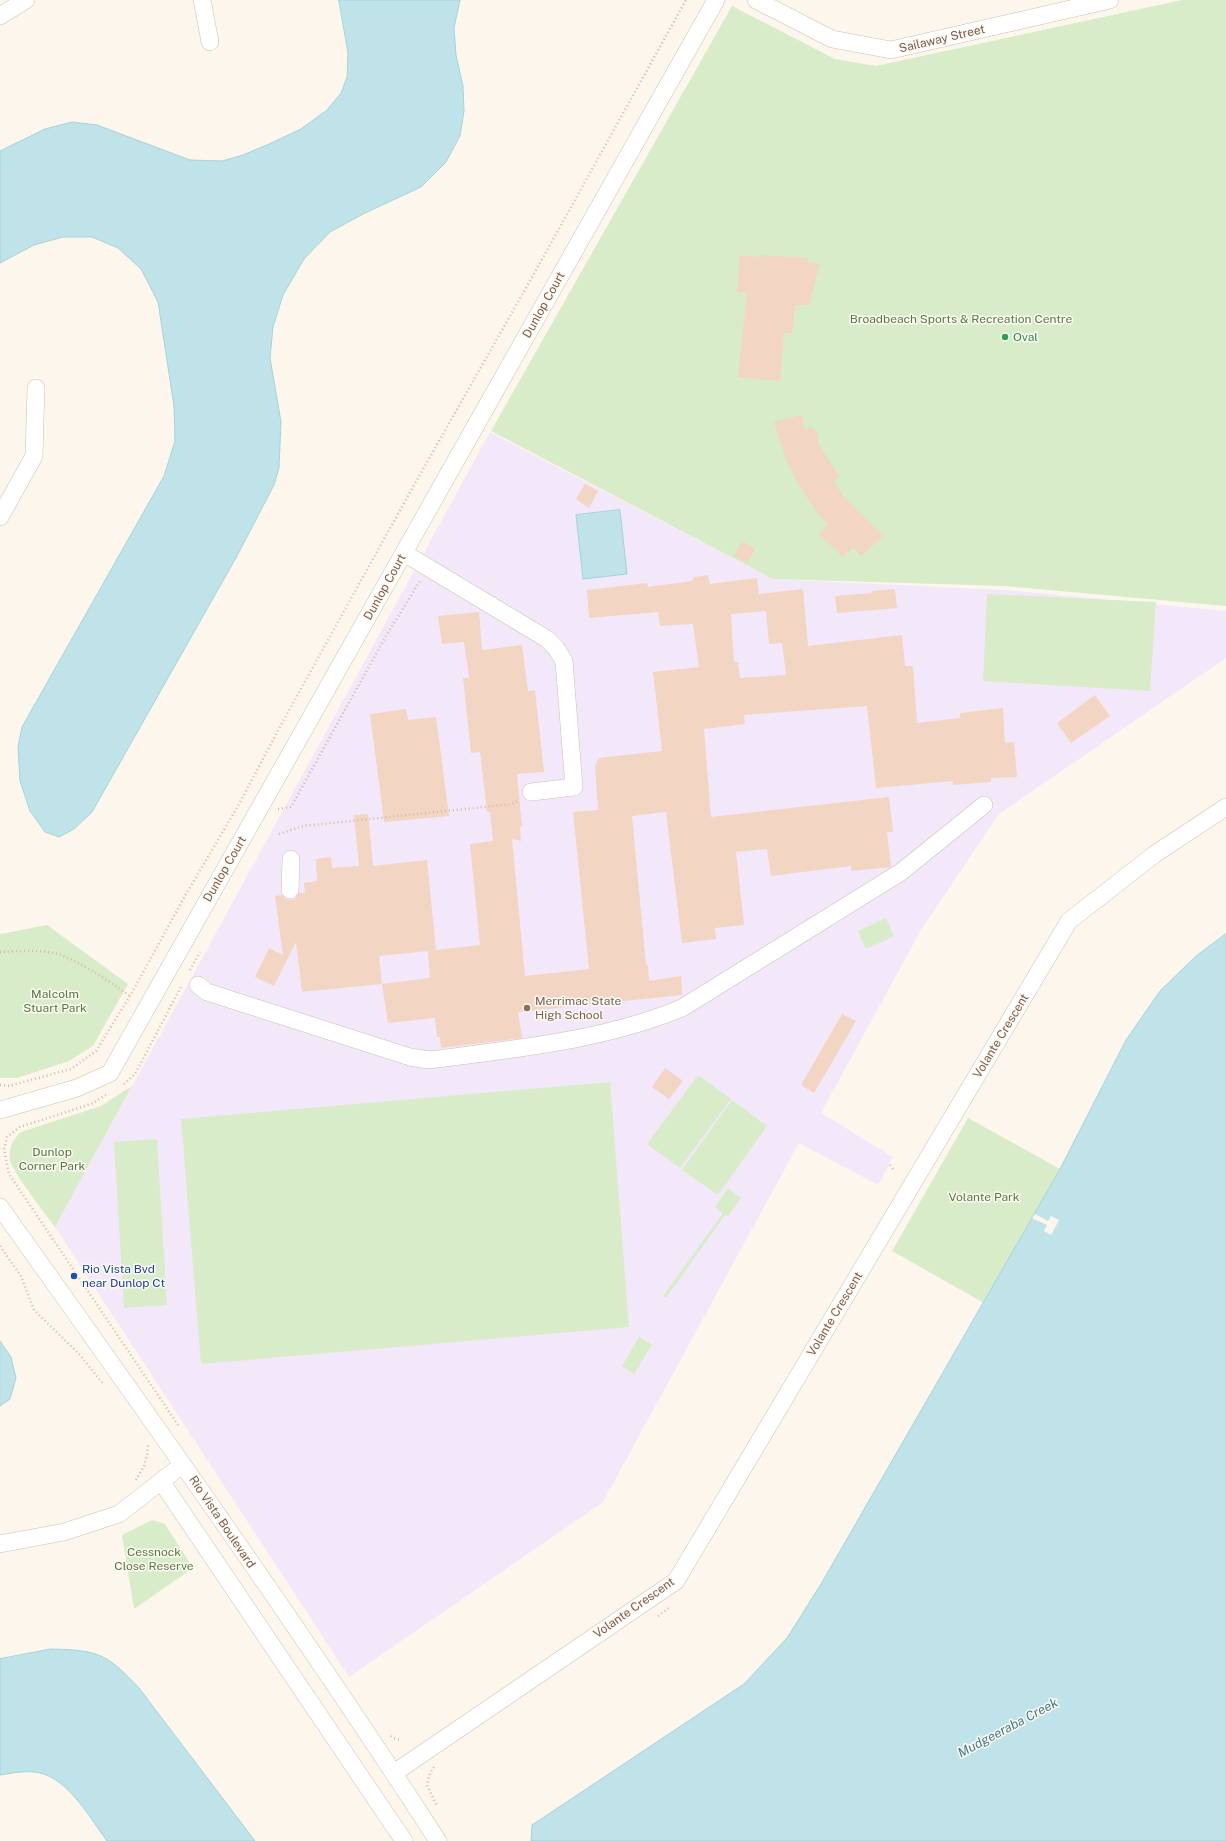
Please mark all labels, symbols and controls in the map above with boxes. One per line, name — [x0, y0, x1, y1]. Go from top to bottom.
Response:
street label: Sailaway Street — [898, 22, 986, 56]
street label: Dunlop Court — [520, 269, 568, 341]
park label: Broadbeach Sports & Recreation Centre — [850, 312, 1072, 326]
place label: Oval — [1013, 330, 1038, 344]
marker: Oval — [1000, 332, 1010, 342]
street label: Dunlop Court — [361, 551, 409, 623]
street label: Dunlop Court — [200, 833, 250, 905]
park label: Malcolm Stuart Park — [23, 987, 87, 1015]
street label: Volante Crescent — [970, 991, 1032, 1081]
place label: Merrimac State High School — [535, 994, 621, 1022]
marker: Merrimac State High School — [522, 1003, 532, 1013]
park label: Dunlop Corner Park — [19, 1145, 85, 1173]
park label: Volante Park — [948, 1190, 1020, 1204]
place label: Rio Vista Bvd near Dunlop Ct — [82, 1262, 165, 1290]
street label: Volante Crescent — [804, 1269, 866, 1359]
marker: Rio Vista Bvd near Dunlop Ct — [69, 1271, 79, 1281]
street label: Rio Vista Boulevard — [186, 1473, 258, 1571]
park label: Cessnock Close Reserve — [114, 1545, 194, 1573]
street label: Volante Crescent — [591, 1575, 677, 1641]
water label: Mudgeeraba Creek — [955, 1695, 1061, 1761]

